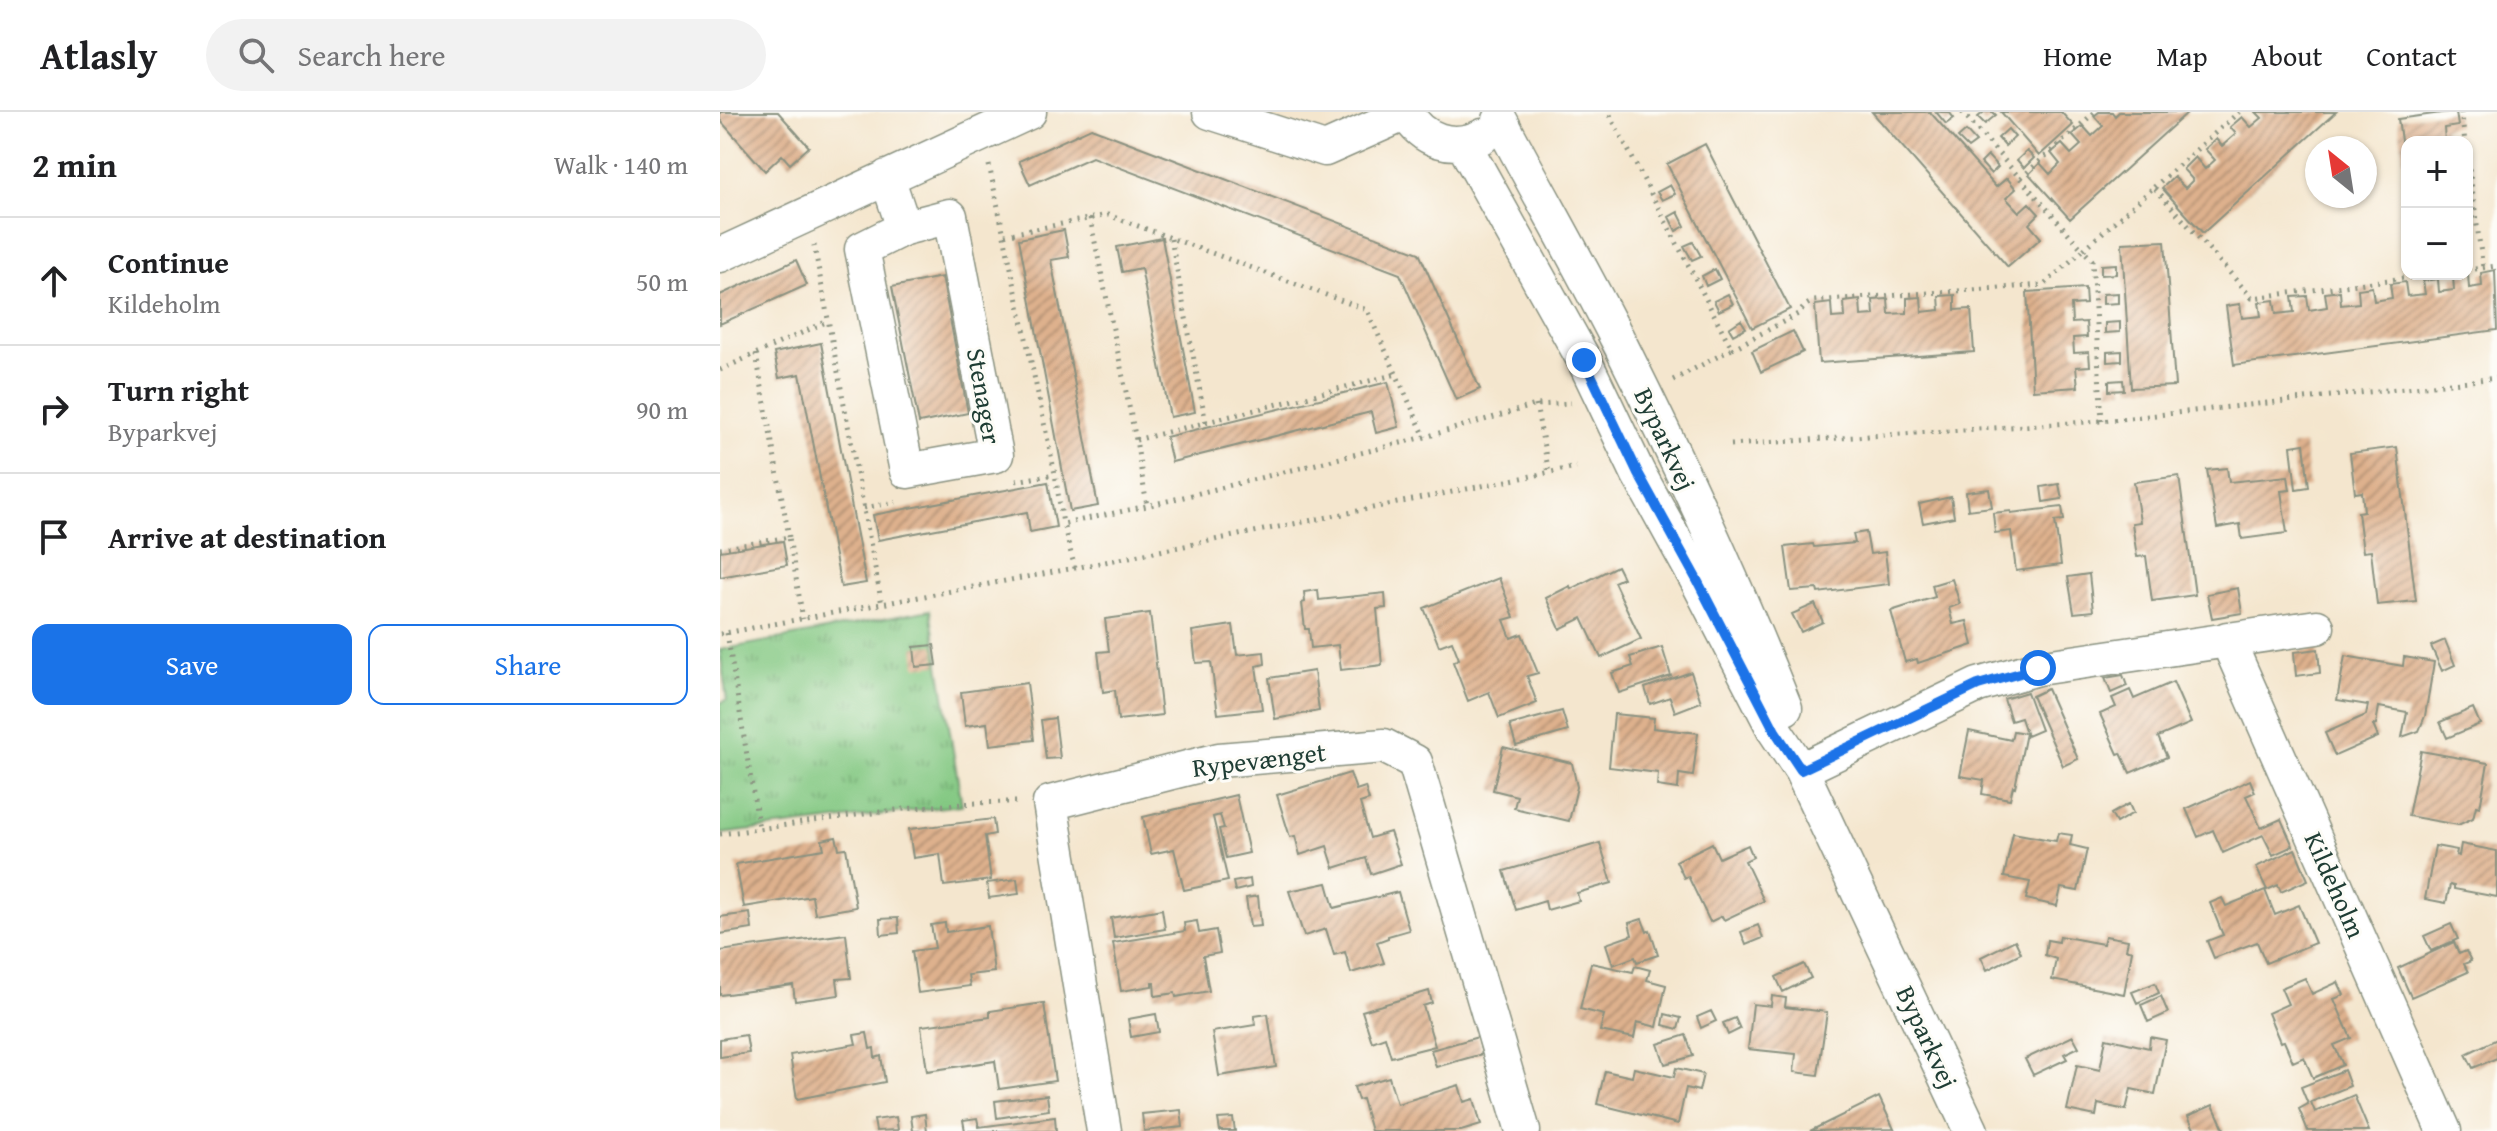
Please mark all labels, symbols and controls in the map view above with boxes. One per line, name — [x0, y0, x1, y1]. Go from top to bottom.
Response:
search box — [206, 19, 766, 91]
text: Atlasly — [40, 27, 158, 83]
icon: search — [234, 33, 278, 77]
text: Search here — [298, 33, 446, 77]
text: Home — [2043, 35, 2112, 76]
text: Map — [2156, 35, 2208, 76]
text: About — [2252, 35, 2322, 76]
text: Contact — [2366, 35, 2457, 76]
north arrow — [2305, 136, 2377, 208]
map controls — [2401, 136, 2473, 280]
button: + — [2401, 136, 2473, 208]
text: 2 min — [32, 140, 117, 189]
text: Walk · 140 m — [554, 145, 688, 184]
button: − — [2401, 208, 2473, 280]
text: Continue — [108, 240, 229, 284]
icon: ahead — [32, 259, 76, 303]
text: 50 m — [636, 262, 688, 301]
text: Kildeholm — [108, 284, 220, 323]
route end — [1566, 342, 1602, 378]
street label: Stenager — [957, 345, 1012, 447]
text: Turn right — [108, 368, 249, 412]
street label: Byparkvej — [1625, 381, 1706, 497]
icon: right — [32, 387, 76, 431]
text: 90 m — [636, 390, 688, 429]
text: Byparkvej — [108, 412, 217, 451]
icon: arrive — [32, 515, 76, 559]
text: Arrive at destination — [108, 515, 386, 559]
button: Save — [32, 624, 352, 705]
button: Share — [368, 624, 688, 705]
route start — [2020, 650, 2056, 686]
street label: Rypevænget — [1190, 732, 1328, 787]
street label: Kildeholm — [2295, 825, 2376, 944]
street label: Byparkvej — [1887, 979, 1968, 1095]

